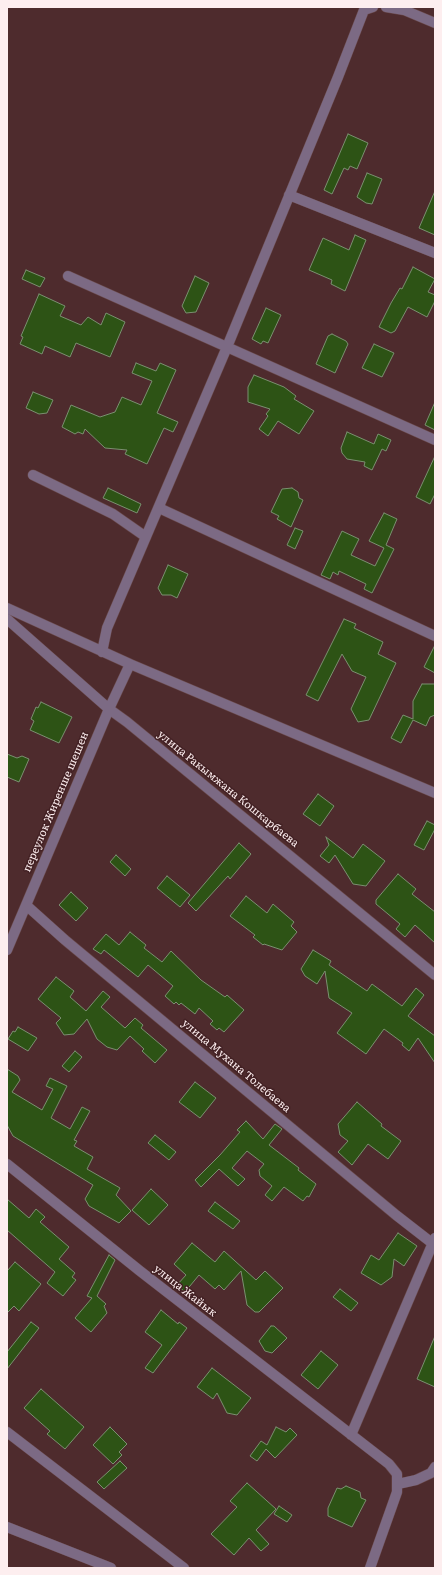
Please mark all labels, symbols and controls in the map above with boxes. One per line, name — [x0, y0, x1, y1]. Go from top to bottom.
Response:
street label: улица Ракымжана Кошкарбаева — [155, 728, 301, 850]
street label: переулок Жиренше шешен — [20, 730, 92, 874]
street label: улица Мухана Толебаева — [179, 1017, 293, 1115]
street label: улица Жайык — [151, 1262, 219, 1320]

